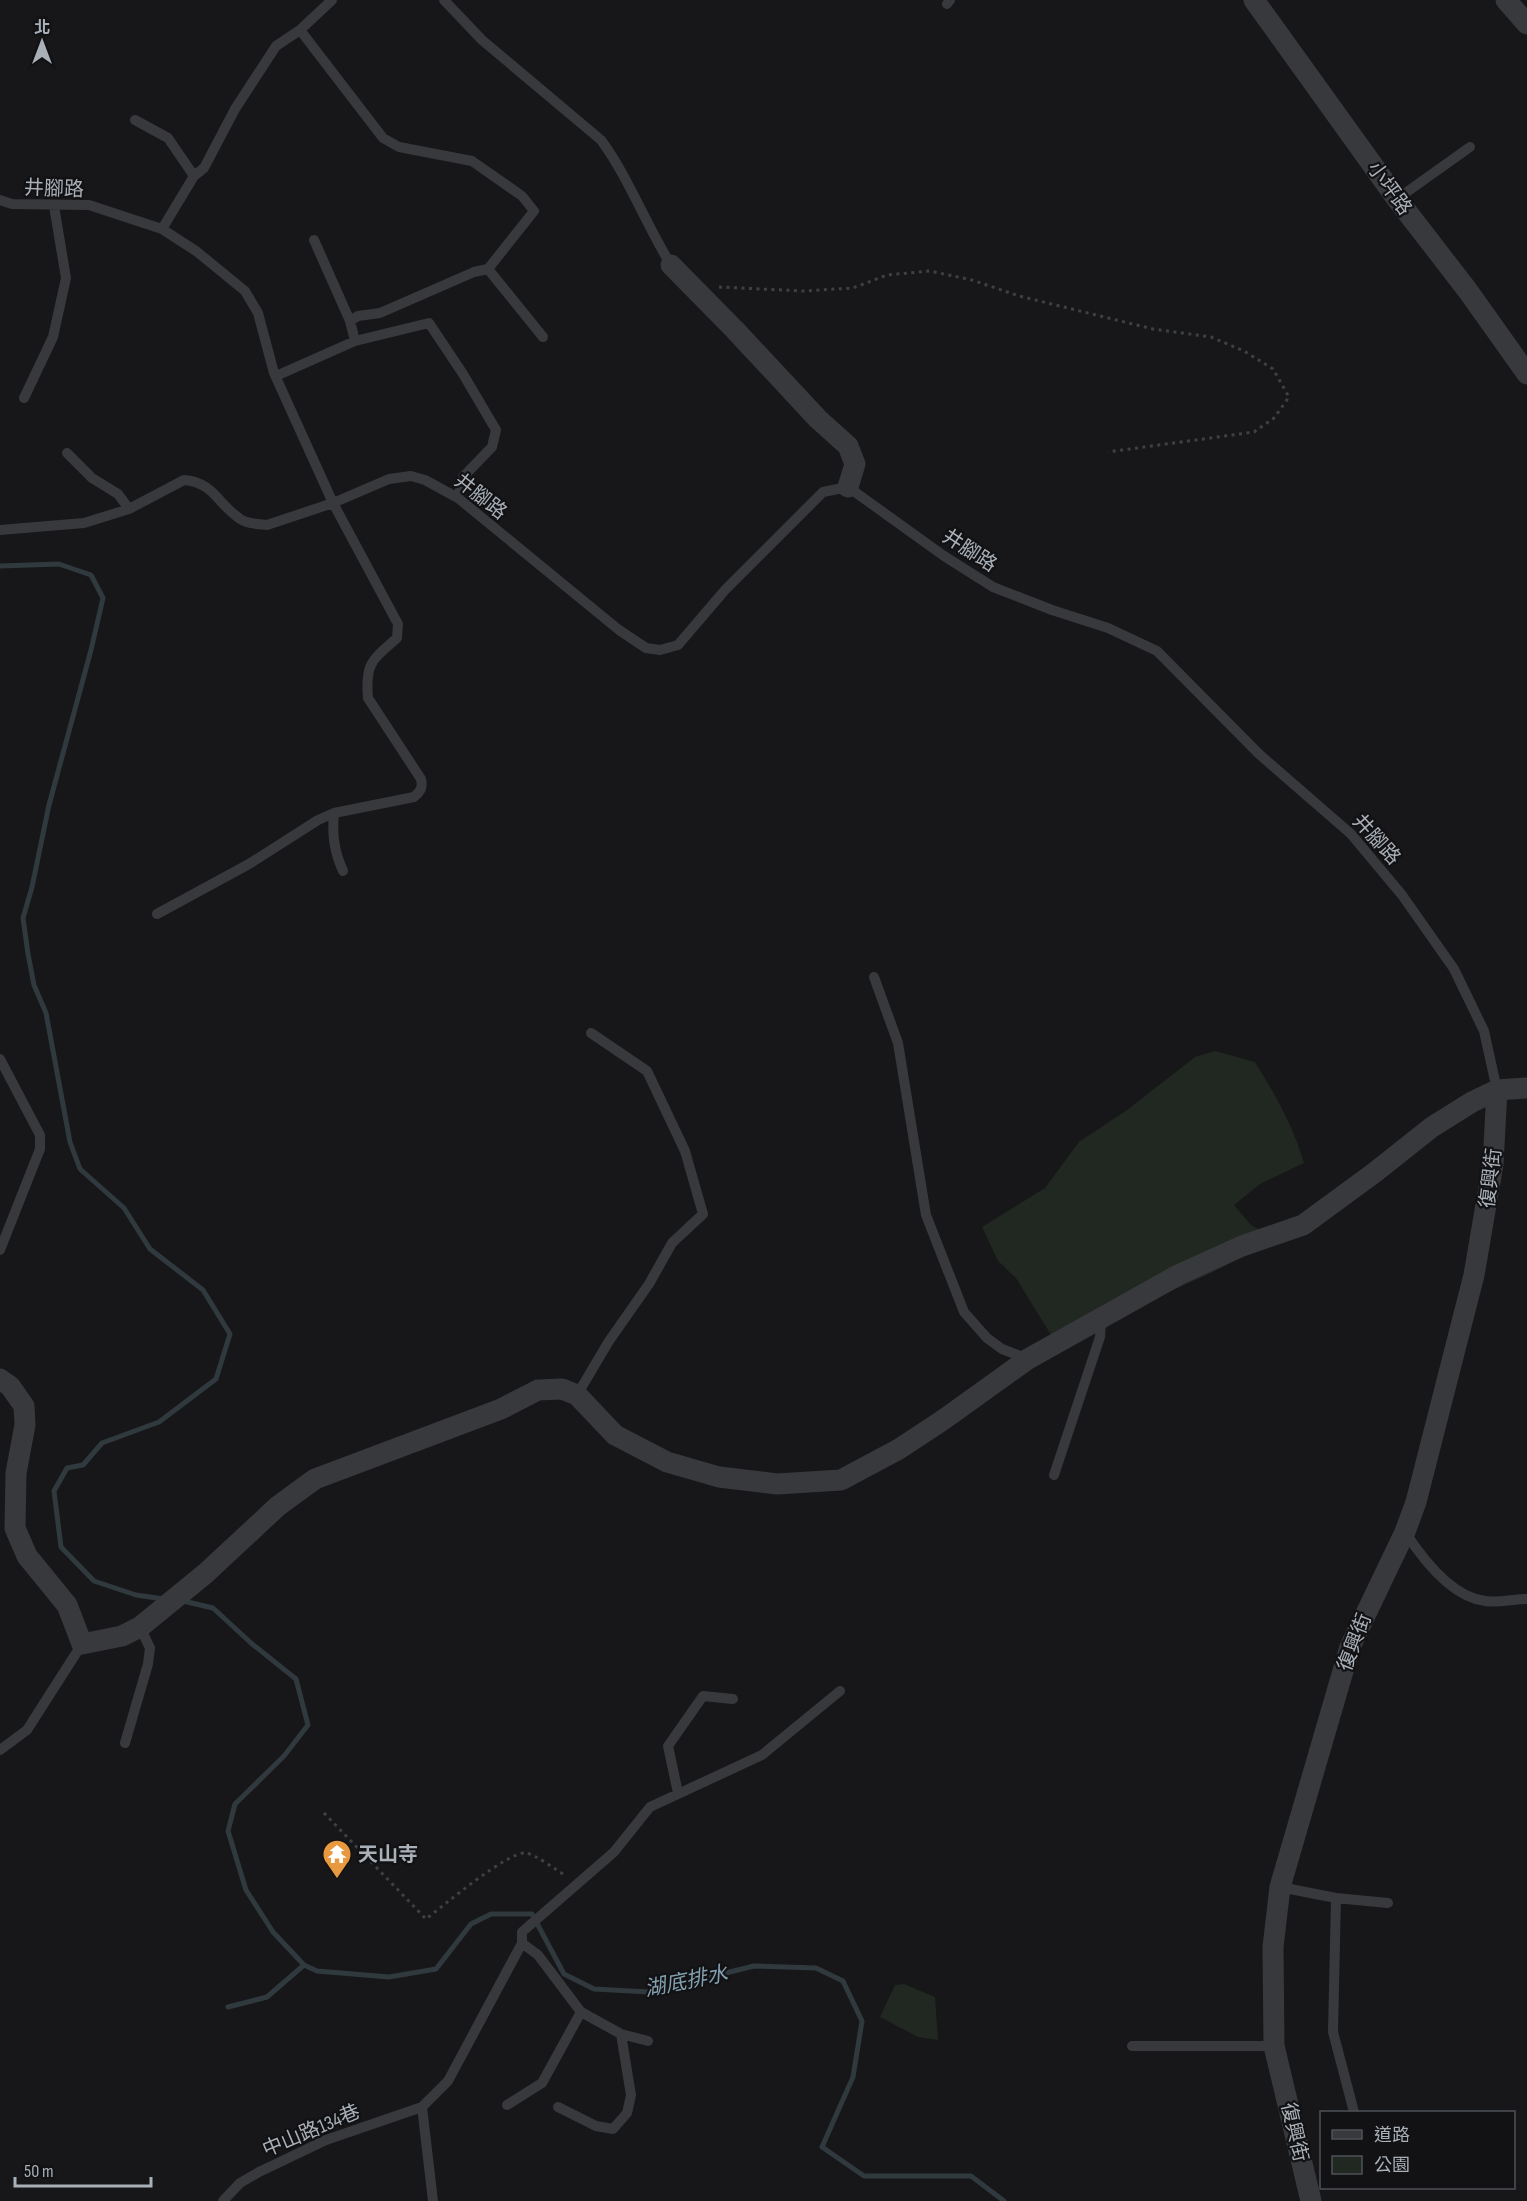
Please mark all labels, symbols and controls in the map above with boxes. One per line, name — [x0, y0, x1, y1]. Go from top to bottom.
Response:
north arrow — [12, 12, 72, 72]
text: 北 — [34, 19, 50, 38]
street label: 小坪路 — [1362, 157, 1417, 220]
street label: 井腳路 — [24, 176, 84, 202]
street label: 井腳路 — [449, 469, 511, 525]
street label: 井腳路 — [938, 524, 1001, 577]
street label: 井腳路 — [1347, 809, 1405, 870]
street label: 復興街 — [1475, 1147, 1507, 1209]
street label: 復興街 — [1333, 1610, 1377, 1675]
temple icon: 天山寺 — [321, 1838, 353, 1880]
place label: 天山寺 — [358, 1843, 418, 1867]
water label: 湖底排水 — [642, 1961, 731, 2002]
street label: 中山路134巷 — [259, 2100, 364, 2162]
street label: 復興街 — [1276, 2100, 1312, 2164]
legend — [1320, 2111, 1515, 2189]
text: 道路 — [1374, 2125, 1410, 2146]
scale bar — [15, 2150, 152, 2188]
text: 公園 — [1374, 2155, 1410, 2176]
text: 50 m — [24, 2161, 54, 2182]

